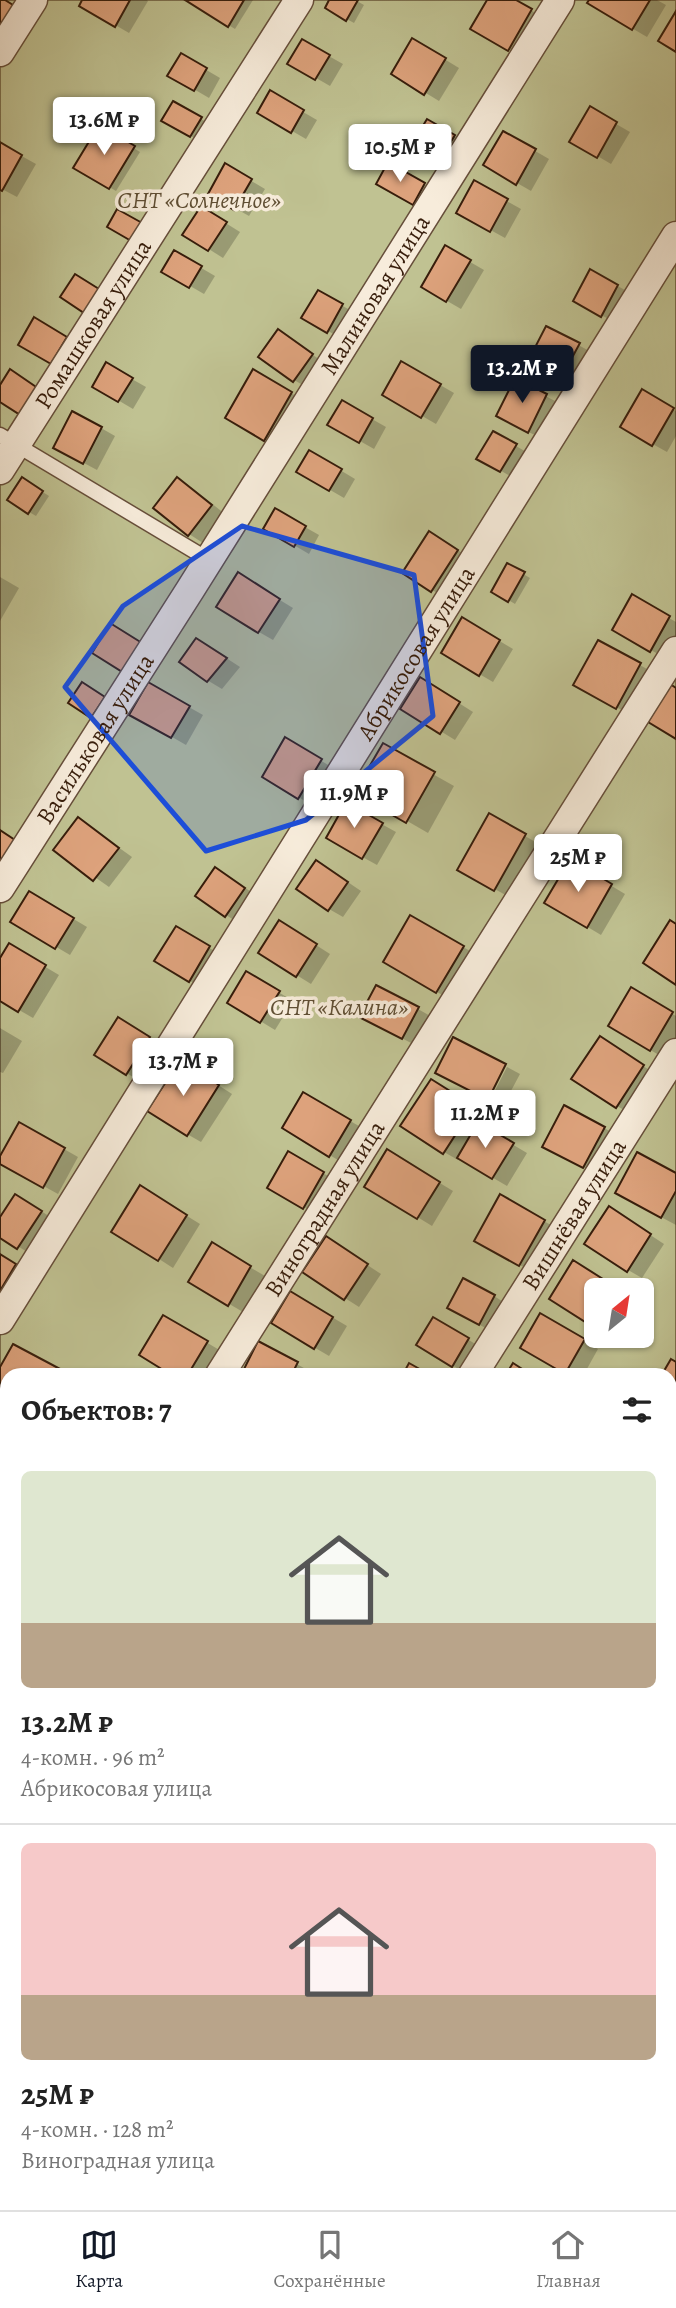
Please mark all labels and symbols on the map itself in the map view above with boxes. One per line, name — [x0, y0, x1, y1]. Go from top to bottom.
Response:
pin: 13.6M ₽ — [39, 97, 169, 157]
pin: 10.5M ₽ — [335, 124, 465, 184]
park label: СНТ «Солнечное» — [117, 184, 281, 216]
street label: Малиновая улица — [313, 208, 437, 381]
street label: Ромашковая улица — [27, 233, 159, 415]
pin: 13.2M ₽ — [457, 346, 587, 405]
street label: Абрикосовая улица — [349, 560, 482, 747]
street label: Васильковая улица — [29, 647, 162, 830]
pin: 11.9M ₽ — [289, 770, 419, 830]
pin: 25M ₽ — [529, 834, 627, 894]
park label: СНТ «Калина» — [270, 991, 408, 1023]
pin: 13.7M ₽ — [118, 1038, 248, 1098]
pin: 11.2M ₽ — [420, 1090, 550, 1150]
street label: Виноградная улица — [257, 1114, 392, 1303]
street label: Вишнёвая улица — [514, 1133, 634, 1296]
north arrow — [584, 1278, 654, 1348]

